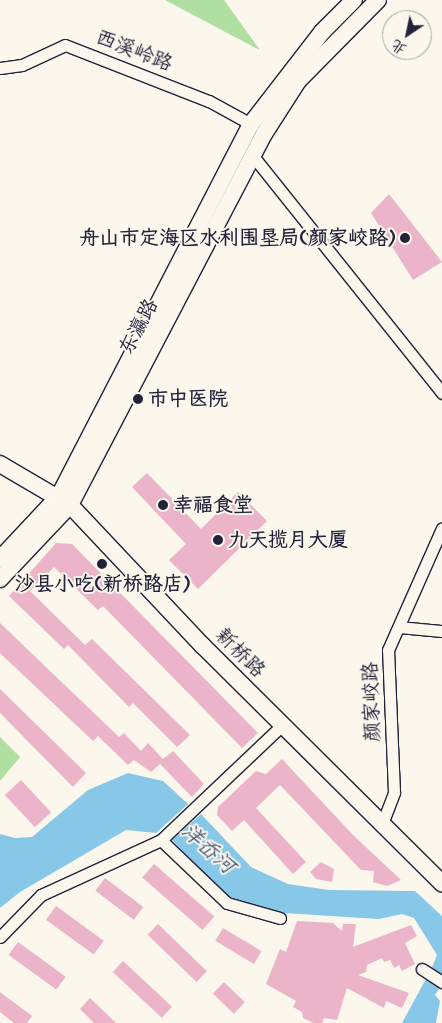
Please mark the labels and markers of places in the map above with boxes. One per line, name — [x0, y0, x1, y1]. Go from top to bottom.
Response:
place label: 舟山市定海区水利围垦局(颜家峧路) — [79, 226, 395, 250]
marker: 舟山市定海区水利围垦局(颜家峧路) — [399, 232, 411, 244]
place label: 市中医院 — [148, 387, 228, 411]
marker: 市中医院 — [132, 393, 144, 405]
place label: 幸福食堂 — [173, 493, 253, 517]
marker: 幸福食堂 — [157, 499, 169, 511]
place label: 九天揽月大厦 — [228, 528, 348, 552]
marker: 九天揽月大厦 — [212, 534, 224, 546]
marker: 沙县小吃(新桥路店) — [96, 558, 108, 570]
place label: 沙县小吃(新桥路店) — [14, 572, 190, 596]

